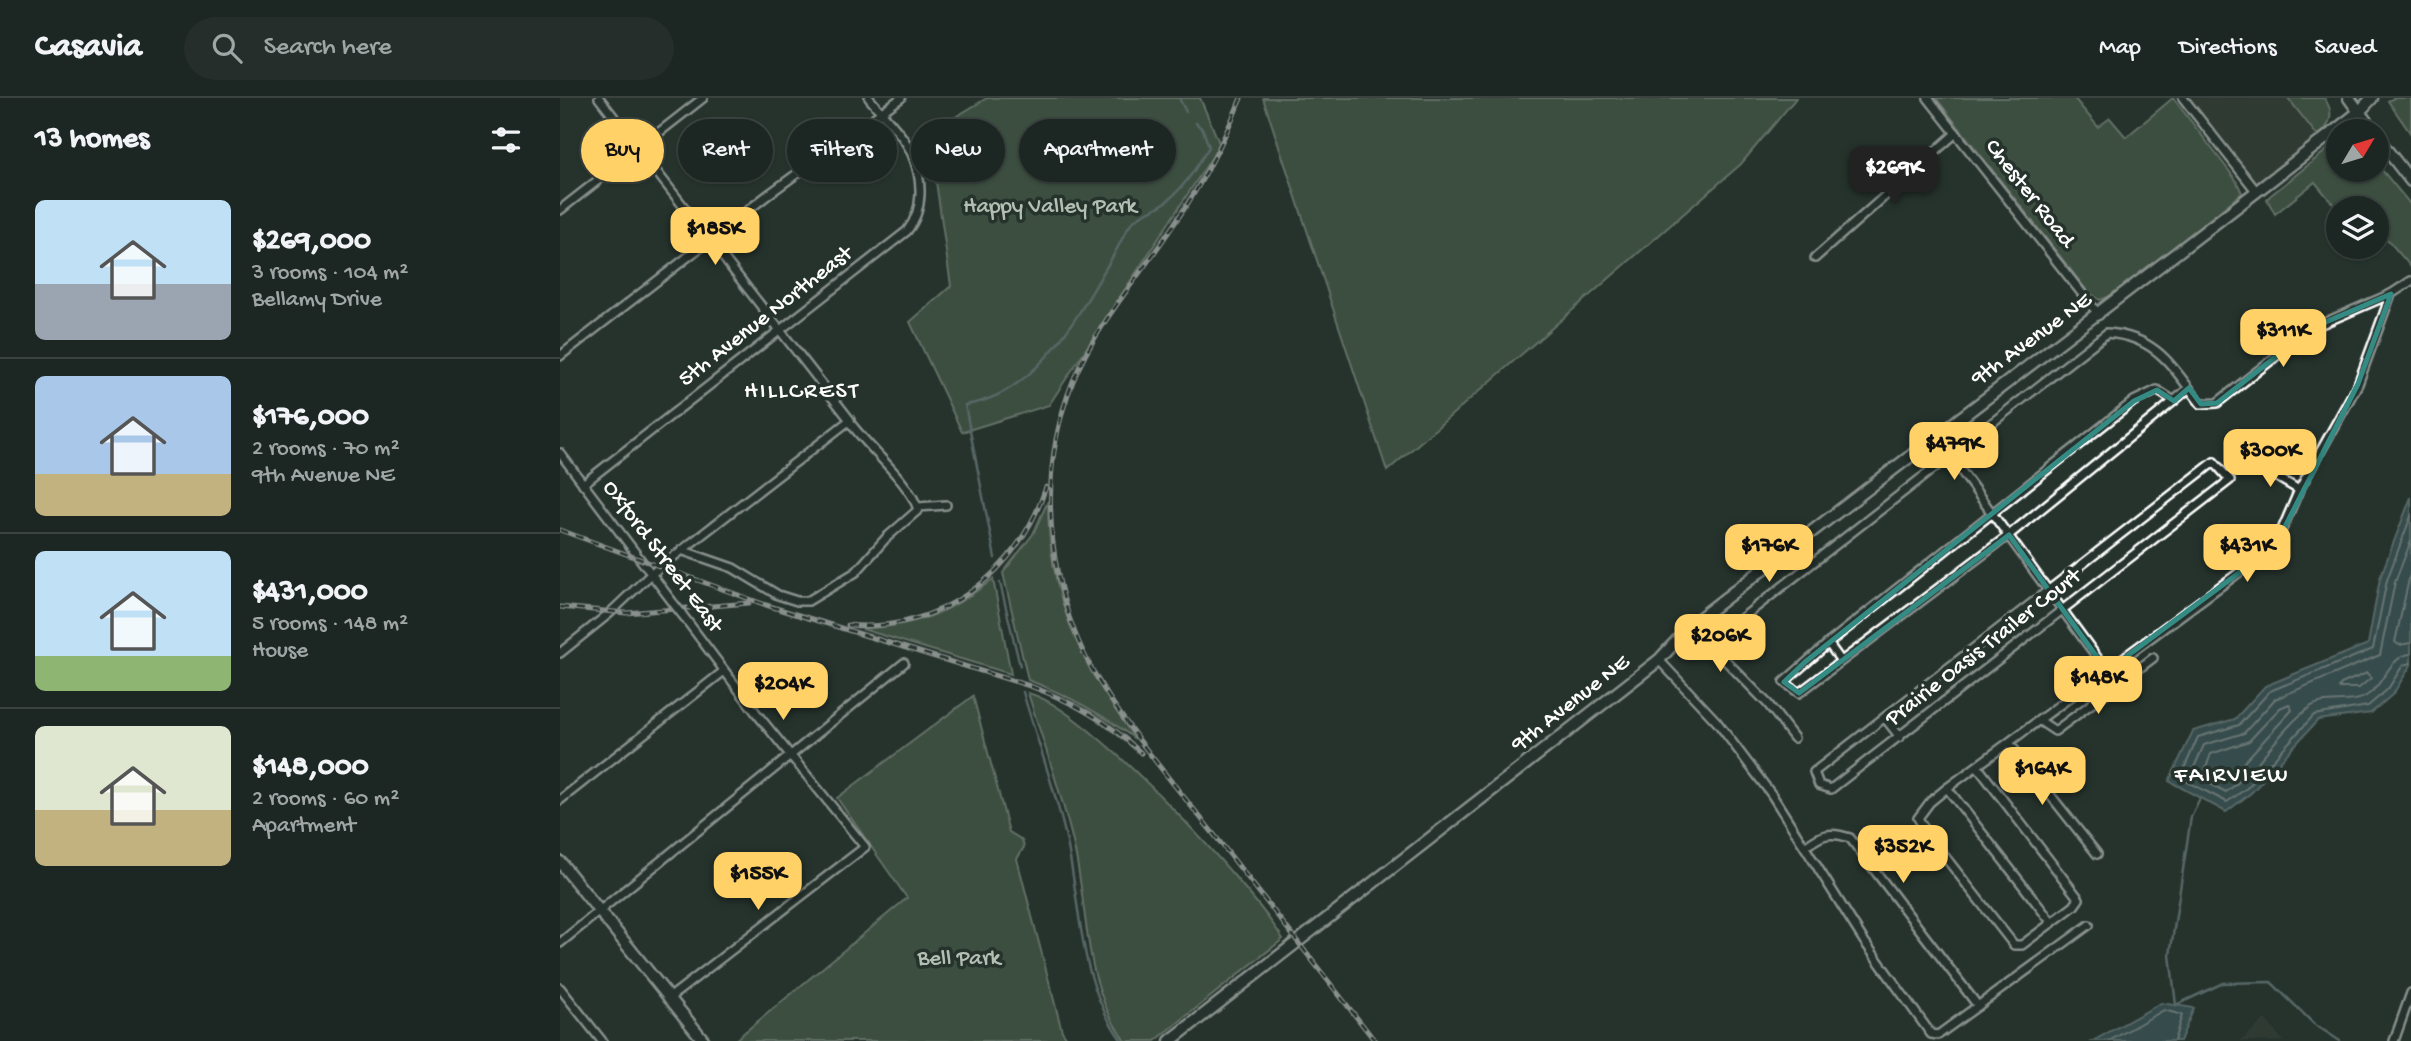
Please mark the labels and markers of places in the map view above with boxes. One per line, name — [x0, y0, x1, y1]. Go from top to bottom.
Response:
pin: $269K — [1845, 146, 1943, 206]
pin: $185K — [666, 208, 764, 267]
pin: $311K — [2234, 310, 2332, 369]
pin: $479K — [1905, 422, 2003, 482]
pin: $300K — [2221, 430, 2319, 489]
pin: $176K — [1720, 524, 1818, 584]
pin: $431K — [2198, 524, 2296, 584]
pin: $206K — [1671, 614, 1769, 674]
pin: $148K — [2049, 656, 2147, 716]
pin: $204K — [734, 662, 832, 722]
pin: $164K — [1993, 748, 2091, 807]
pin: $352K — [1854, 826, 1952, 885]
pin: $155K — [709, 852, 807, 912]

